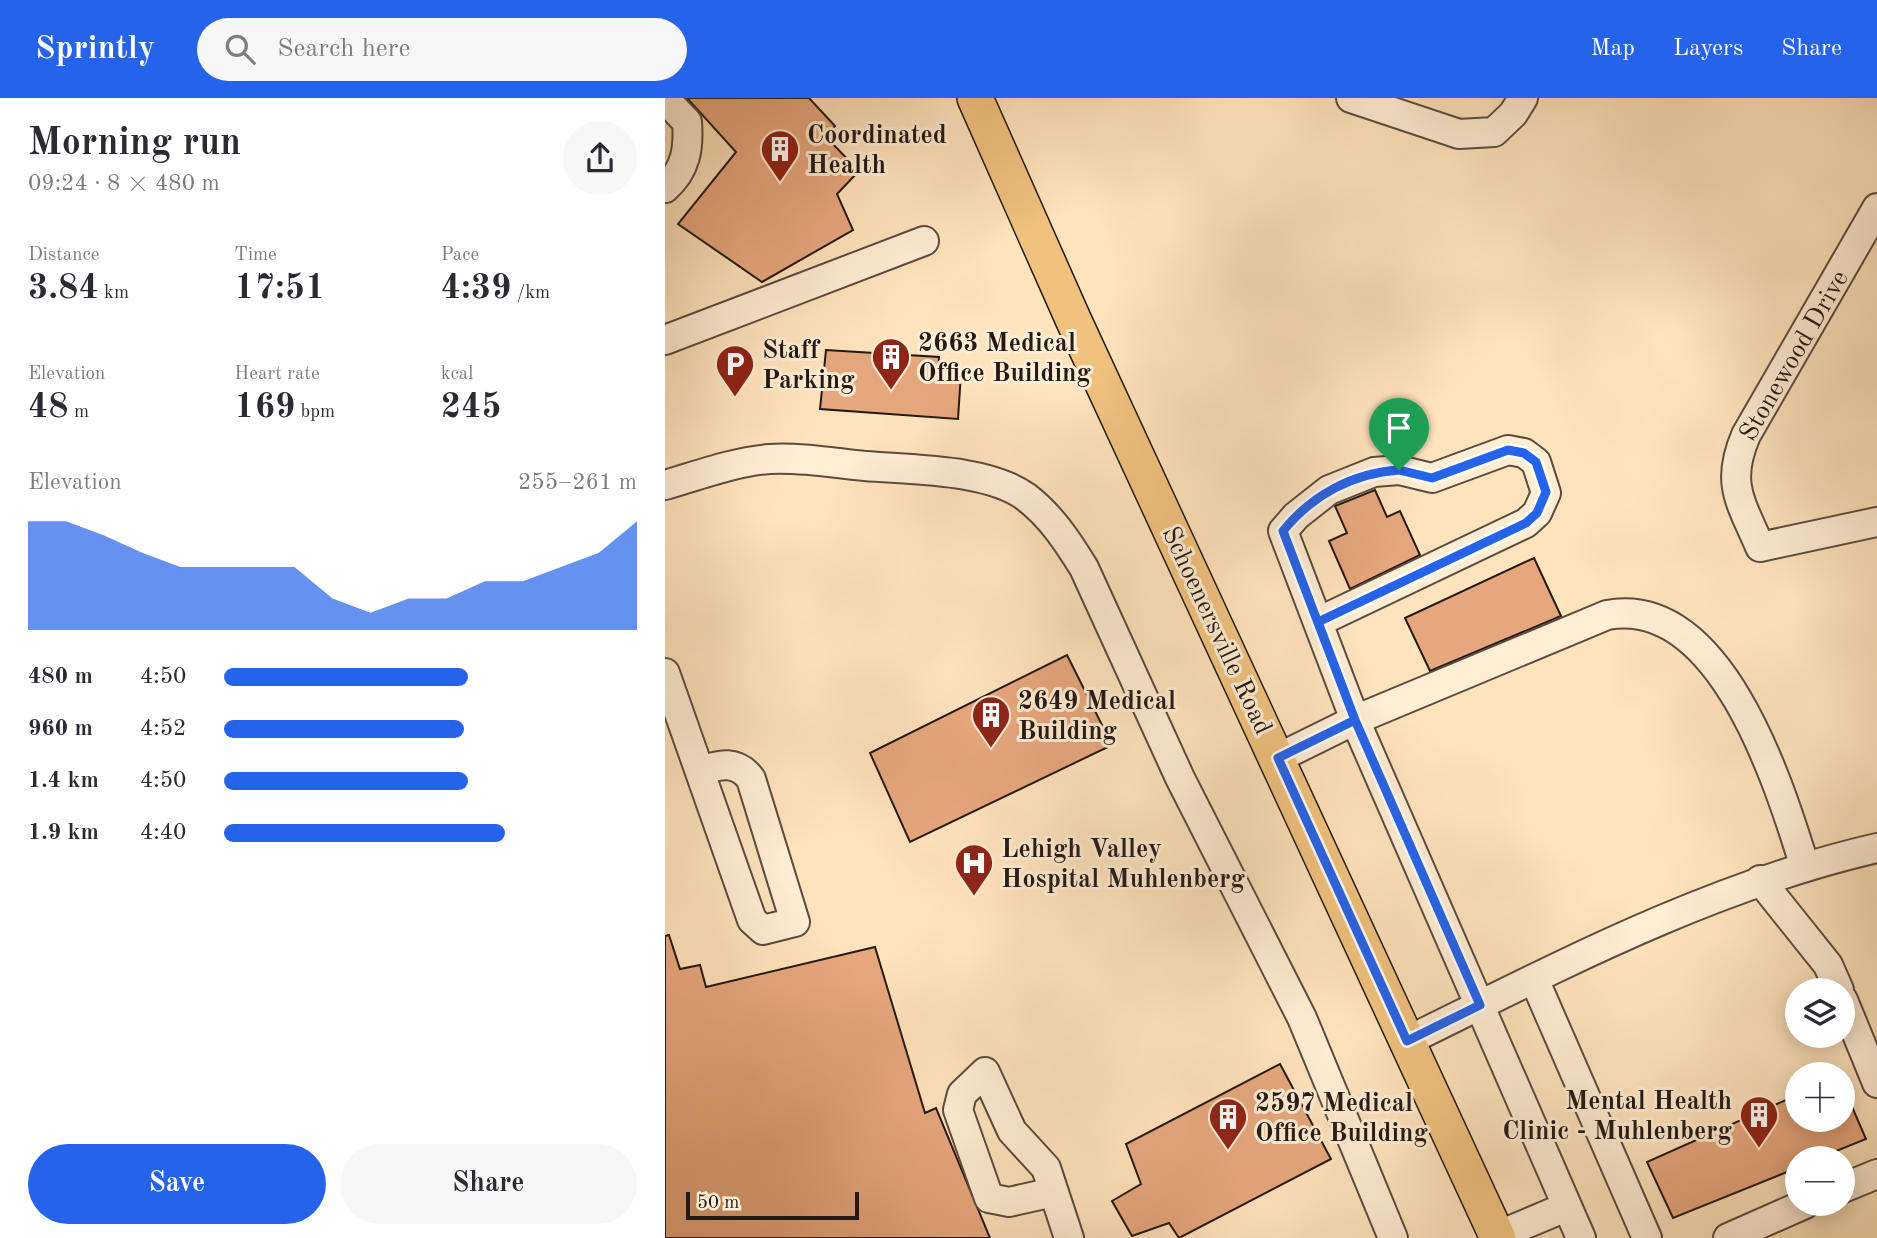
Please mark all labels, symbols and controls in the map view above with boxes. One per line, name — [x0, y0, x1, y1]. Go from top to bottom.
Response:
search box — [197, 18, 687, 81]
icon: search — [221, 30, 259, 68]
text: Sprintly — [35, 33, 155, 66]
text: Search here — [277, 36, 410, 62]
text: Map — [1591, 37, 1635, 61]
text: Layers — [1673, 37, 1743, 61]
text: Share — [1781, 37, 1842, 61]
button: share — [563, 121, 637, 195]
place label: Coordinated Health — [807, 123, 947, 179]
text: Morning run — [28, 125, 241, 163]
building icon: Coordinated Health — [759, 128, 801, 183]
text: 09:24 · 8 × 480 m — [28, 172, 220, 195]
text: Distance — [28, 246, 100, 265]
text: Time — [234, 246, 277, 265]
text: Pace — [441, 246, 479, 265]
street label: Stonewood Drive — [1735, 266, 1854, 446]
text: 3.84 — [28, 271, 99, 306]
text: 17:51 — [234, 271, 325, 306]
text: 4:39 — [441, 271, 511, 306]
text: km — [99, 284, 129, 303]
text: /km — [511, 284, 550, 303]
place label: 2663 Medical Office Building — [918, 331, 1092, 387]
building icon: 2663 Medical Office Building — [870, 336, 912, 391]
place label: Staff Parking — [762, 338, 855, 394]
parking icon: Staff Parking — [714, 343, 756, 398]
text: Elevation — [28, 365, 105, 384]
text: Heart rate — [234, 365, 320, 384]
text: kcal — [441, 365, 473, 384]
text: 48 — [28, 390, 69, 425]
text: 169 — [234, 390, 295, 425]
text: 245 — [441, 390, 502, 425]
pin — [1369, 398, 1429, 470]
text: m — [69, 403, 89, 422]
text: bpm — [295, 403, 335, 422]
icon: arrive — [1380, 409, 1418, 447]
text: Elevation — [28, 471, 122, 494]
text: 255–261 m — [518, 471, 637, 494]
street label: Schoenersville Road — [1157, 523, 1276, 739]
text: 480 m — [28, 665, 93, 688]
text: 4:50 — [140, 665, 186, 688]
place label: 2649 Medical Building — [1018, 689, 1176, 745]
building icon: 2649 Medical Building — [970, 694, 1012, 749]
text: 960 m — [28, 717, 93, 740]
text: 4:52 — [140, 717, 186, 740]
text: 1.4 km — [28, 769, 99, 792]
text: 4:50 — [140, 769, 186, 792]
text: 1.9 km — [28, 821, 99, 844]
text: 4:40 — [140, 821, 186, 844]
place label: Lehigh Valley Hospital Muhlenberg — [1001, 837, 1246, 893]
hospital icon: Lehigh Valley Hospital Muhlenberg — [953, 842, 995, 897]
map controls — [1785, 978, 1855, 1216]
button: layers — [1785, 978, 1855, 1048]
button: + — [1785, 1062, 1855, 1132]
place label: Mental Health Clinic - Muhlenberg — [1502, 1089, 1733, 1145]
place label: 2597 Medical Office Building — [1255, 1091, 1429, 1147]
building icon: Mental Health Clinic - Muhlenberg — [1738, 1094, 1780, 1149]
building icon: 2597 Medical Office Building — [1207, 1096, 1249, 1151]
button: Save — [28, 1144, 326, 1224]
button: Share — [340, 1144, 637, 1224]
button: − — [1785, 1146, 1855, 1216]
scale bar — [686, 1189, 859, 1221]
text: 50 m — [697, 1194, 739, 1213]

